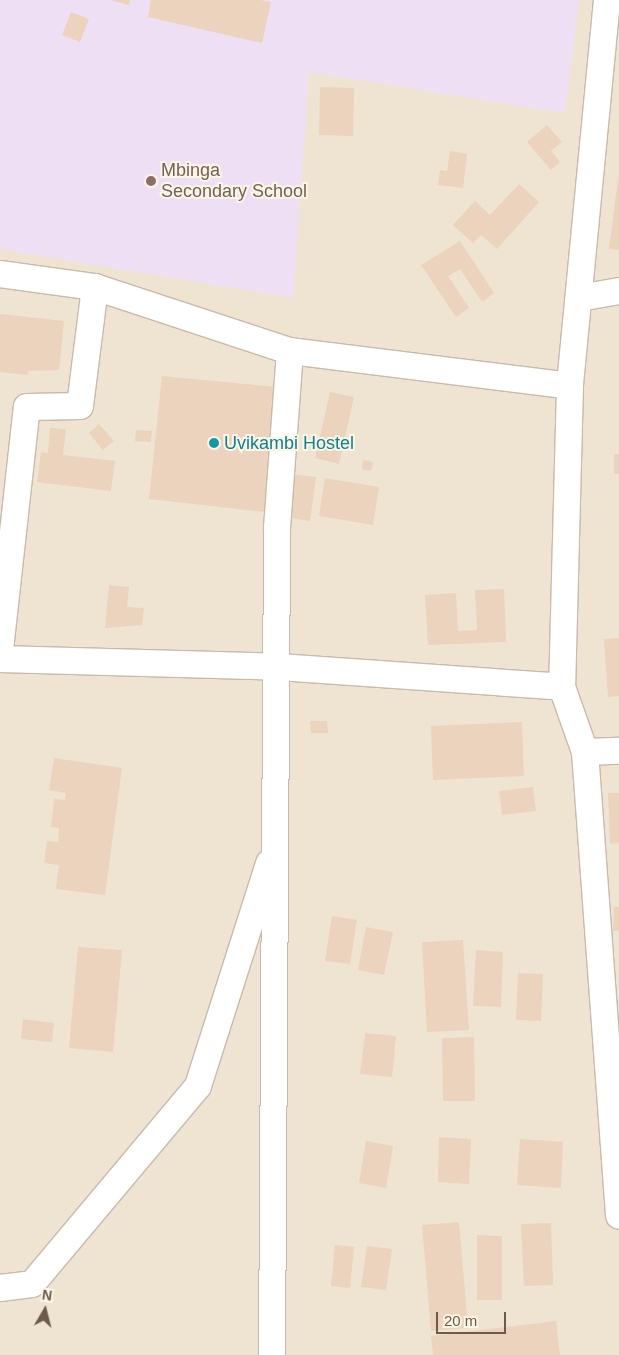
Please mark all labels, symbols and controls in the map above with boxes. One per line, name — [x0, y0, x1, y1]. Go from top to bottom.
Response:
place label: Mbinga Secondary School — [161, 160, 307, 202]
marker: Mbinga Secondary School — [145, 175, 157, 187]
place label: Uvikambi Hostel — [224, 432, 354, 454]
marker: Uvikambi Hostel — [208, 437, 220, 449]
north arrow — [20, 1285, 70, 1335]
text: N — [41, 1287, 53, 1304]
scale bar — [439, 1302, 509, 1334]
text: 20 m — [444, 1312, 477, 1329]

